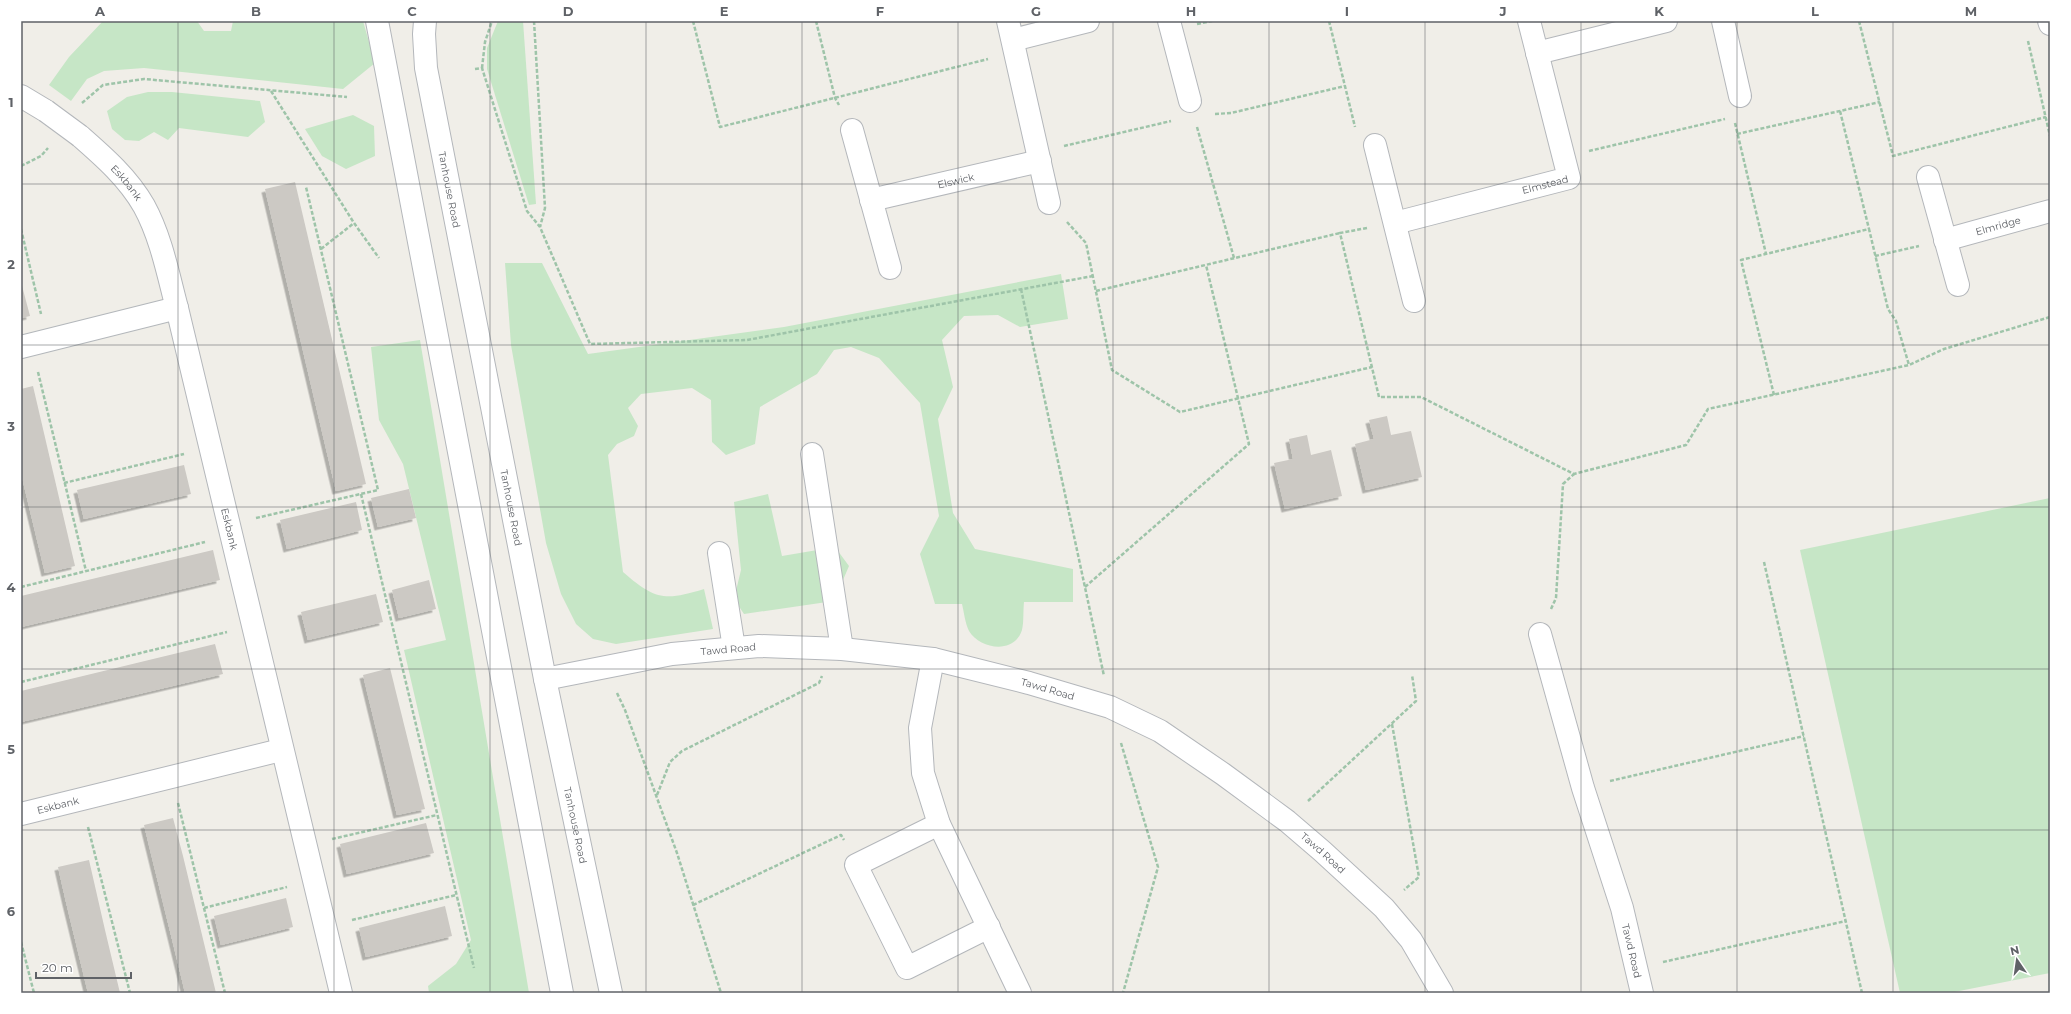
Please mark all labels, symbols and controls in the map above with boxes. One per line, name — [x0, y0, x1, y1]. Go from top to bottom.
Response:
text: A — [94, 3, 106, 19]
text: B — [251, 3, 261, 19]
text: C — [407, 3, 417, 19]
text: D — [563, 3, 574, 19]
text: E — [720, 3, 729, 19]
text: F — [876, 3, 884, 19]
text: G — [1031, 3, 1041, 19]
text: H — [1186, 3, 1196, 19]
text: I — [1345, 3, 1349, 19]
text: J — [1498, 3, 1507, 19]
text: K — [1654, 3, 1664, 19]
text: L — [1811, 3, 1819, 19]
text: M — [1965, 3, 1977, 19]
text: 1 — [8, 94, 14, 110]
street label: Tanhouse Road — [435, 150, 463, 229]
street label: Eskbank — [108, 162, 145, 203]
street label: Elswick — [936, 170, 976, 191]
street label: Elmstead — [1521, 172, 1570, 197]
street label: Elmridge — [1974, 213, 2022, 238]
text: 2 — [7, 256, 15, 272]
text: 3 — [6, 418, 15, 434]
street label: Tanhouse Road — [497, 468, 525, 547]
street label: Eskbank — [218, 507, 241, 551]
text: 4 — [7, 579, 16, 595]
street label: Tawd Road — [700, 640, 757, 658]
street label: Tawd Road — [1019, 675, 1076, 703]
text: 5 — [7, 741, 15, 757]
street label: Tanhouse Road — [561, 786, 590, 865]
street label: Eskbank — [36, 794, 80, 817]
street label: Tawd Road — [1298, 830, 1348, 876]
text: 6 — [7, 903, 16, 919]
street label: Tawd Road — [1619, 922, 1644, 979]
north arrow — [1997, 940, 2037, 980]
text: N — [2009, 942, 2021, 958]
scale bar — [36, 954, 131, 980]
text: 20 m — [42, 960, 73, 975]

